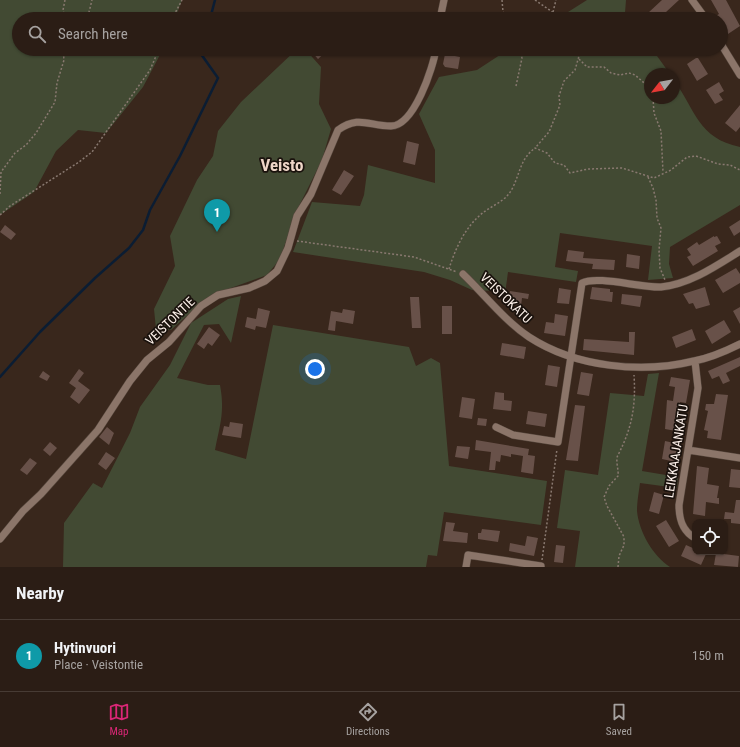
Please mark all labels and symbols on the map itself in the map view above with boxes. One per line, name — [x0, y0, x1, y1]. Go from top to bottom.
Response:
north arrow — [644, 68, 680, 104]
district label: Veisto — [260, 155, 304, 175]
pin: 1 — [204, 199, 230, 232]
street label: VEISTOKATU — [477, 270, 535, 326]
street label: VEISTONTIE — [142, 294, 198, 348]
your location — [305, 359, 325, 379]
street label: LEIKKAAJANKATU — [661, 403, 691, 499]

